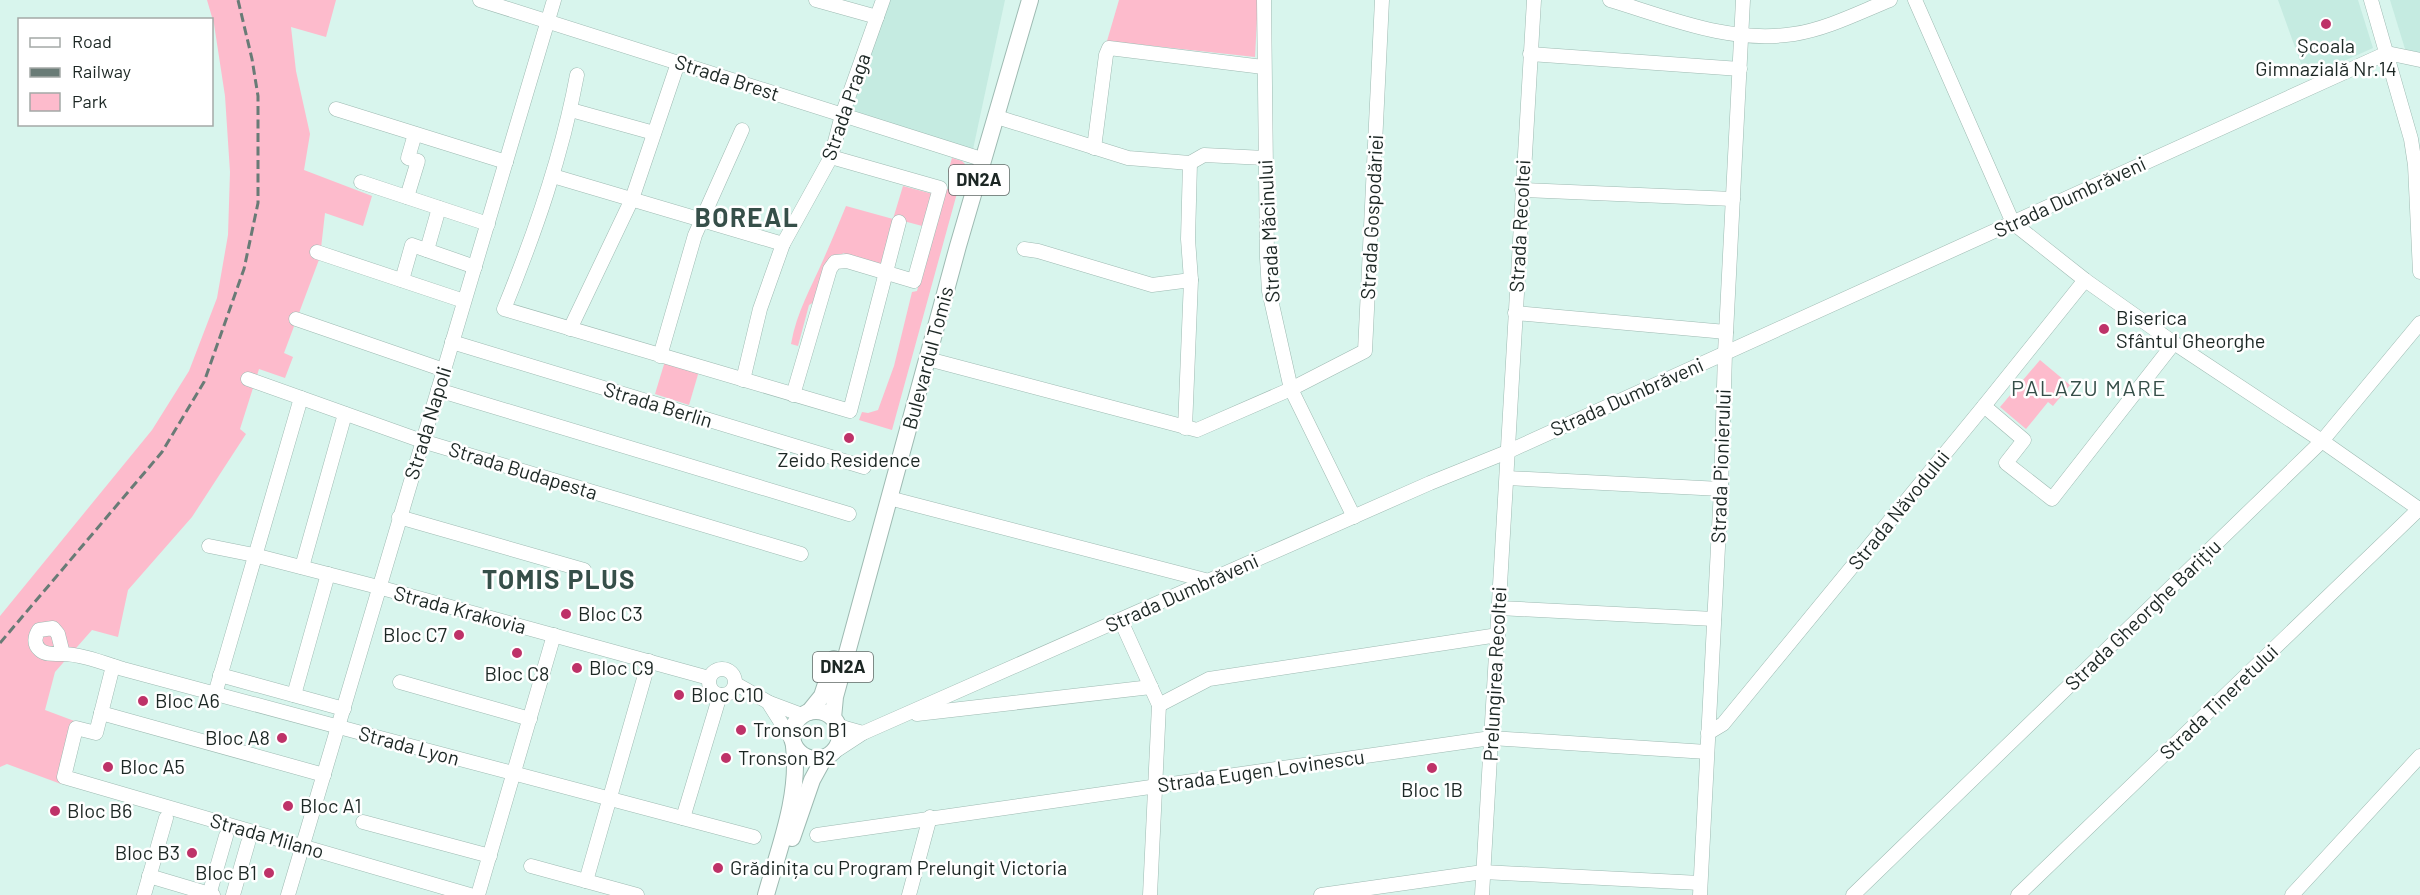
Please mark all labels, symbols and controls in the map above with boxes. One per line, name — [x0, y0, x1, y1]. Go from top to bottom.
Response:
marker: Școala Gimnazială Nr.14 — [2319, 17, 2333, 31]
legend — [18, 18, 213, 126]
text: Road — [72, 30, 112, 52]
place label: Școala Gimnazială Nr.14 — [2255, 33, 2397, 80]
street label: Strada Brest — [672, 49, 783, 105]
street label: Strada Praga — [816, 50, 875, 163]
text: Railway — [72, 60, 131, 82]
text: Park — [72, 90, 107, 112]
street label: Strada Gospodăriei — [1355, 134, 1387, 300]
street label: Strada Dumbrăveni — [1990, 150, 2149, 242]
street label: Strada Măcinului — [1252, 159, 1284, 303]
street label: Strada Recoltei — [1504, 159, 1534, 293]
road number: DN2A — [949, 165, 1009, 195]
district label: BOREAL — [695, 201, 799, 232]
street label: Bulevardul Tomis — [896, 284, 958, 432]
place label: Biserica Sfântul Gheorghe — [2116, 305, 2266, 352]
marker: Biserica Sfântul Gheorghe — [2097, 322, 2111, 336]
street label: Strada Dumbrăveni — [1546, 352, 1707, 441]
street label: Strada Napoli — [398, 363, 456, 482]
district label: PALAZU MARE — [2011, 374, 2167, 400]
street label: Strada Berlin — [601, 376, 716, 432]
street label: Strada Pionierului — [1705, 388, 1735, 544]
marker: Zeido Residence — [842, 431, 856, 445]
street label: Strada Budapesta — [446, 436, 601, 504]
street label: Strada Năvodului — [1843, 445, 1954, 574]
place label: Zeido Residence — [777, 447, 921, 471]
street label: Strada Gheorghe Barițiu — [2059, 534, 2225, 695]
street label: Strada Dumbrăveni — [1101, 548, 1262, 637]
district label: TOMIS PLUS — [482, 563, 636, 594]
street label: Strada Krakovia — [391, 580, 529, 638]
street label: Prelungirea Recoltei — [1477, 586, 1511, 762]
place label: Bloc C3 — [578, 601, 643, 625]
marker: Bloc C3 — [559, 607, 573, 621]
place label: Bloc C7 — [383, 622, 448, 646]
marker: Bloc C7 — [452, 628, 466, 642]
street label: Strada Tineretului — [2154, 639, 2282, 764]
marker: Bloc C8 — [510, 646, 524, 660]
road number: DN2A — [813, 652, 873, 682]
place label: Bloc C9 — [589, 655, 654, 679]
place label: Bloc C8 — [485, 661, 550, 685]
marker: Bloc C9 — [570, 661, 584, 675]
place label: Bloc C10 — [691, 682, 764, 706]
place label: Bloc A6 — [155, 688, 220, 712]
marker: Bloc C10 — [672, 688, 686, 702]
marker: Bloc A6 — [136, 694, 150, 708]
place label: Tronson B1 — [753, 717, 847, 741]
street label: Strada Lyon — [356, 720, 462, 770]
marker: Tronson B1 — [734, 723, 748, 737]
place label: Bloc A8 — [205, 725, 270, 749]
marker: Bloc A8 — [275, 731, 289, 745]
street label: Strada Eugen Lovinescu — [1156, 744, 1366, 796]
place label: Tronson B2 — [738, 745, 836, 769]
marker: Tronson B2 — [719, 751, 733, 765]
place label: Bloc A5 — [120, 754, 185, 778]
marker: Bloc A5 — [101, 760, 115, 774]
marker: Bloc 1B — [1425, 761, 1439, 775]
place label: Bloc 1B — [1401, 777, 1463, 801]
place label: Bloc A1 — [300, 793, 362, 817]
place label: Bloc B6 — [67, 798, 132, 822]
marker: Bloc A1 — [281, 799, 295, 813]
marker: Bloc B6 — [48, 804, 62, 818]
street label: Strada Milano — [208, 807, 327, 863]
place label: Bloc B3 — [115, 840, 180, 864]
marker: Bloc B3 — [185, 846, 199, 860]
place label: Grădinița cu Program Prelungit Victoria — [730, 855, 1067, 879]
place label: Bloc B1 — [195, 860, 257, 884]
marker: Grădinița cu Program Prelungit Victoria — [711, 861, 725, 875]
marker: Bloc B1 — [262, 866, 276, 880]

